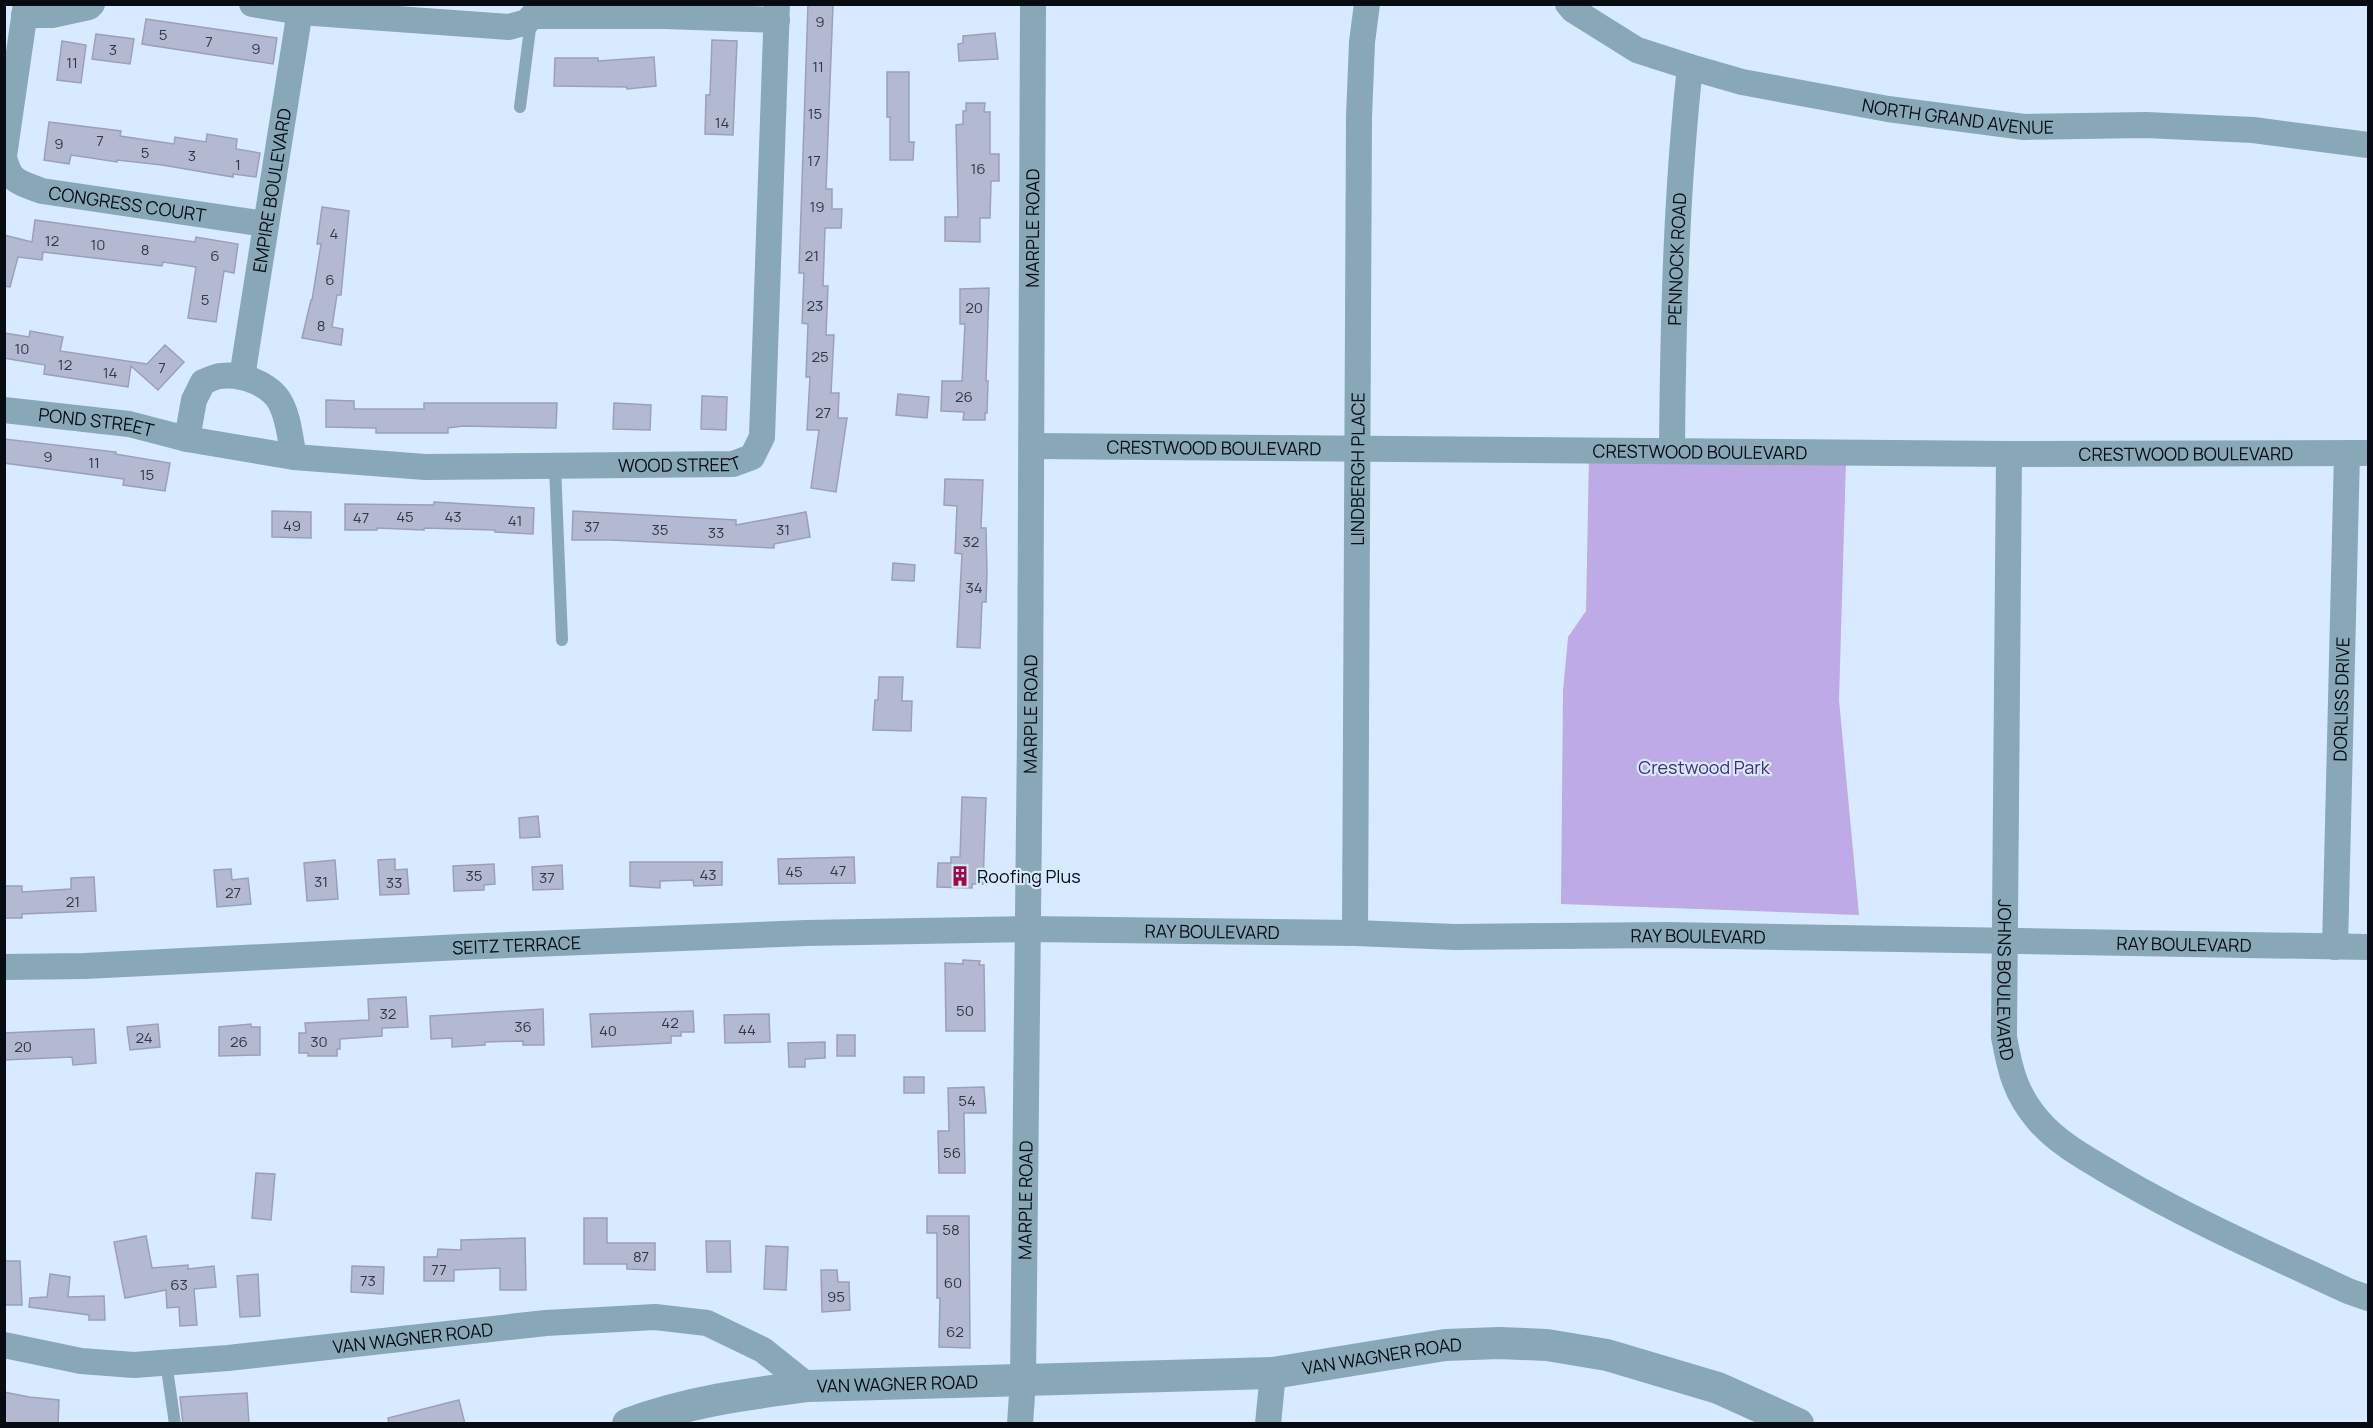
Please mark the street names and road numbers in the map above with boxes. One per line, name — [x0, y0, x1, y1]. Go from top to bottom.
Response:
street label: NORTH GRAND AVENUE — [1860, 92, 2054, 139]
street label: EMPIRE BOULEVARD — [247, 106, 296, 274]
street label: MARPLE ROAD — [1020, 168, 1044, 288]
street label: CONGRESS COURT — [47, 180, 208, 227]
street label: PENNOCK ROAD — [1662, 192, 1691, 326]
street label: LINDBERGH PLACE — [1345, 392, 1370, 546]
street label: POND STREET — [37, 402, 157, 442]
street label: CRESTWOOD BOULEVARD — [1107, 435, 1321, 460]
street label: CRESTWOOD BOULEVARD — [1592, 439, 1807, 464]
street label: CRESTWOOD BOULEVARD — [2079, 441, 2293, 466]
street label: WOOD STREET — [618, 450, 745, 477]
street label: DORLISS DRIVE — [2328, 636, 2355, 762]
street label: MARPLE ROAD — [1018, 654, 1042, 774]
street label: JOHNS BOULEVARD — [1992, 899, 2020, 1063]
street label: RAY BOULEVARD — [1144, 918, 1280, 944]
street label: RAY BOULEVARD — [1630, 923, 1766, 949]
street label: SEITZ TERRACE — [451, 930, 581, 959]
street label: RAY BOULEVARD — [2116, 931, 2252, 957]
street label: MARPLE ROAD — [1012, 1140, 1038, 1260]
street label: VAN WAGNER ROAD — [331, 1317, 494, 1358]
street label: VAN WAGNER ROAD — [1300, 1332, 1462, 1380]
street label: VAN WAGNER ROAD — [817, 1369, 979, 1398]

